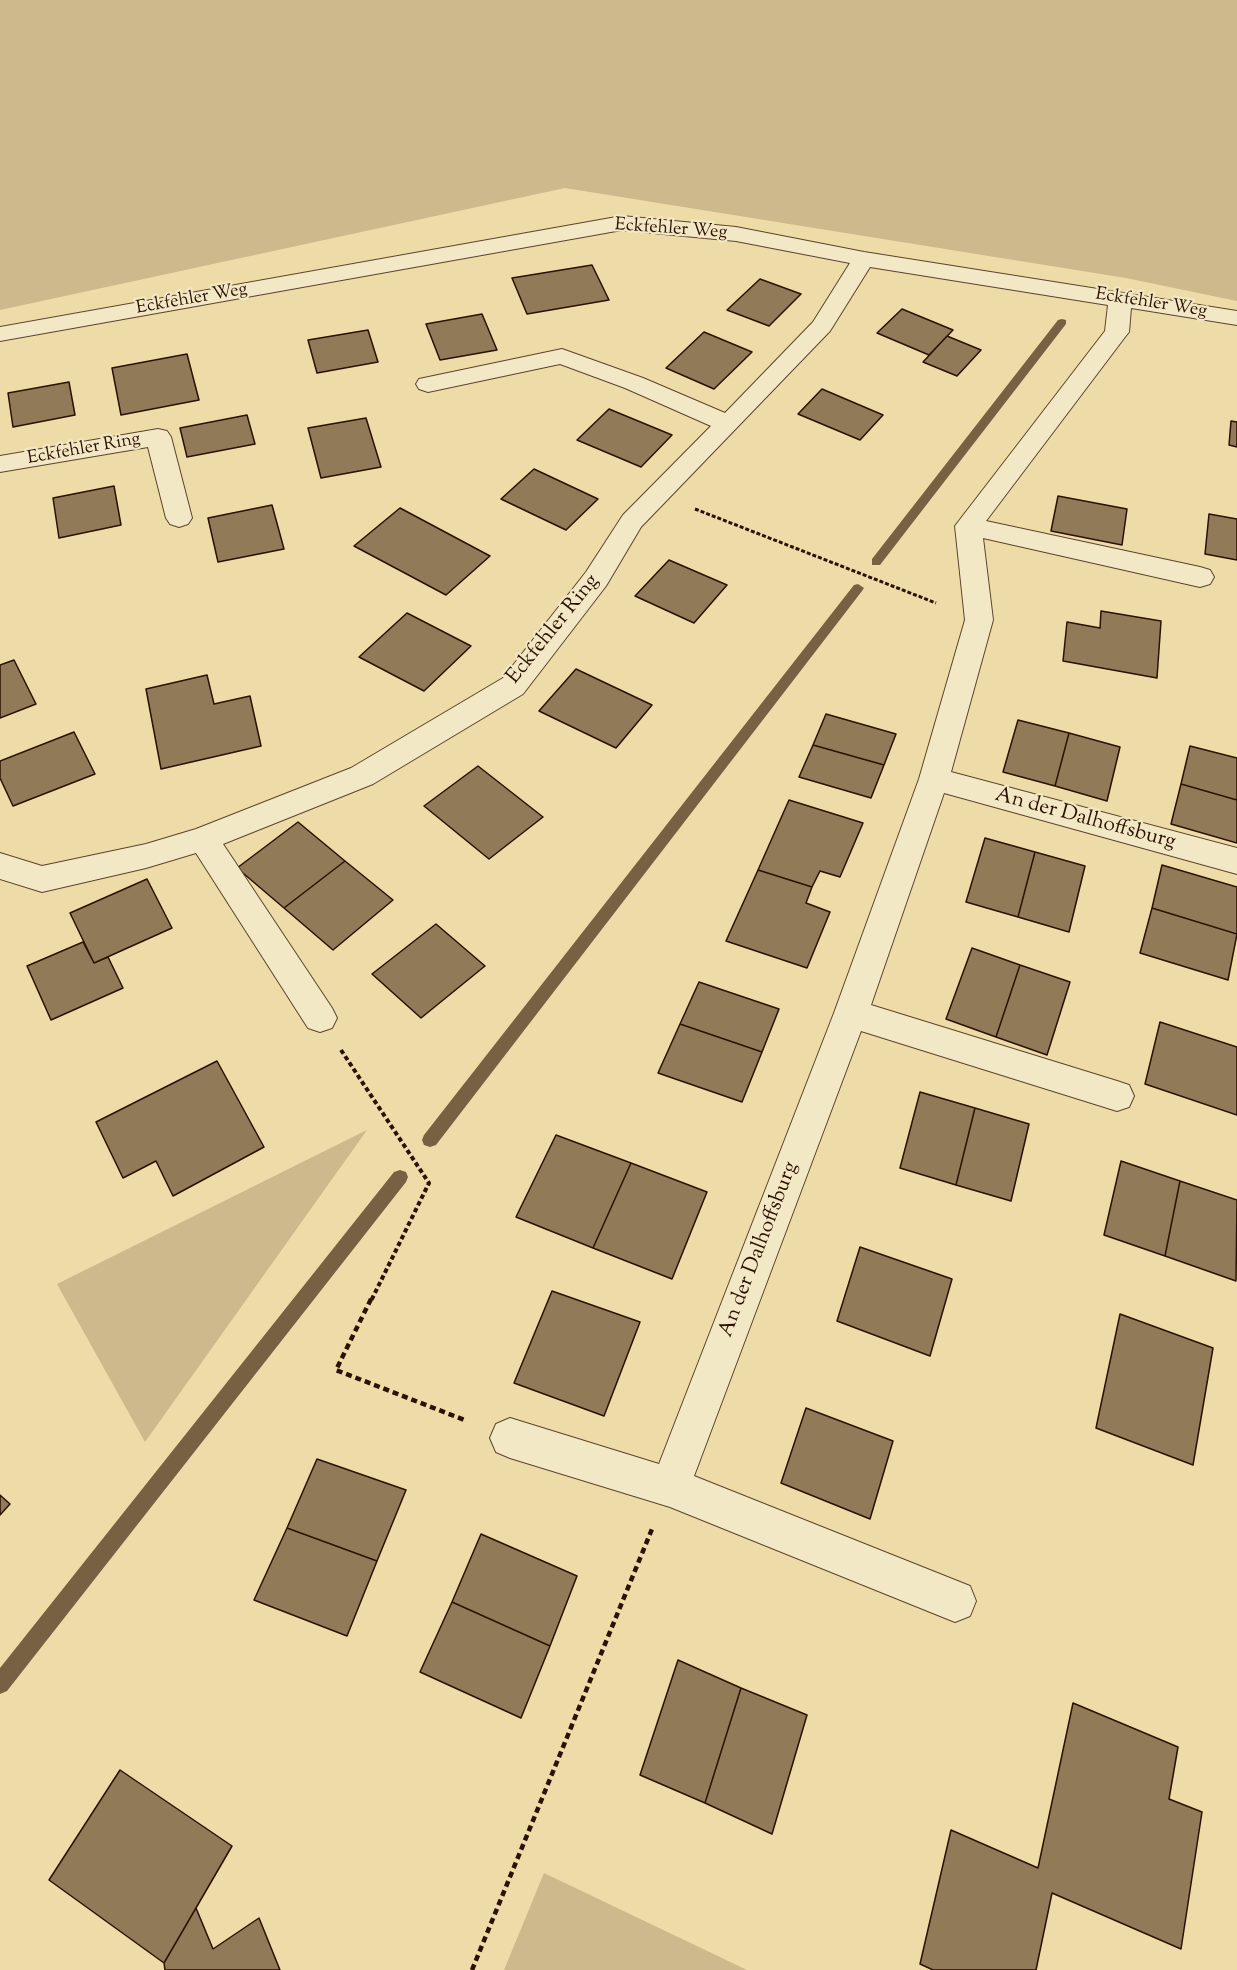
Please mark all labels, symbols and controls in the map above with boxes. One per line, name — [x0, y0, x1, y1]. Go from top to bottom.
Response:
street label: Eckfehler Weg — [614, 215, 728, 245]
street label: Eckfehler Weg — [135, 280, 249, 320]
street label: Eckfehler Weg — [1094, 285, 1208, 323]
street label: Eckfehler Ring — [26, 429, 142, 471]
street label: Eckfehler Ring — [502, 570, 606, 690]
street label: An der Dalhoffsburg — [992, 784, 1178, 856]
street label: An der Dalhoffsburg — [715, 1159, 805, 1341]

